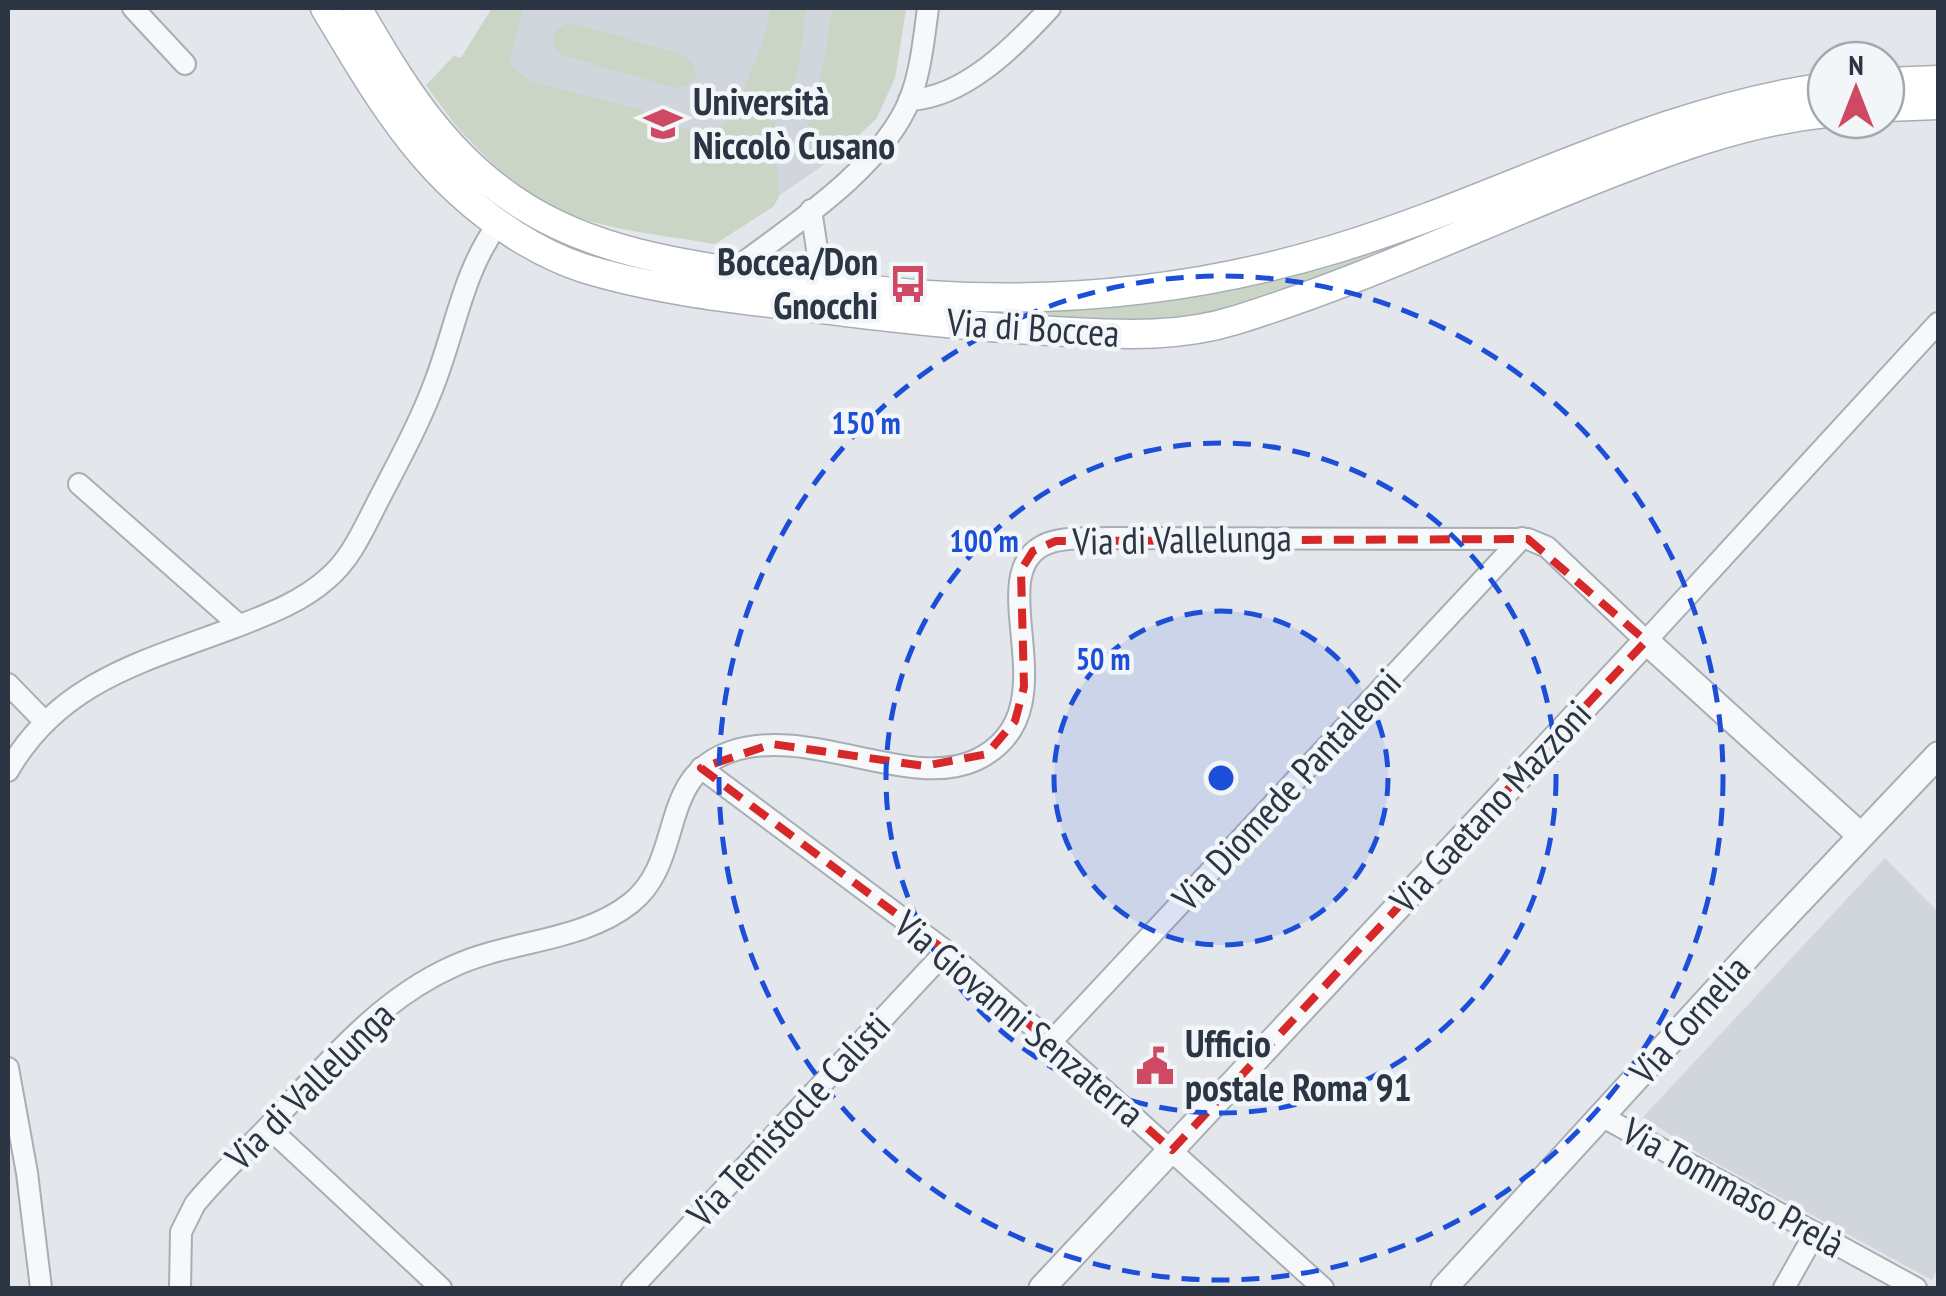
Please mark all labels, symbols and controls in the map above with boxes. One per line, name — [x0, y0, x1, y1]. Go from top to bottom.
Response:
north arrow — [1806, 40, 1906, 140]
text: N — [1848, 46, 1864, 83]
place label: Università Niccolò Cusano — [693, 76, 895, 169]
school or university icon: Università Niccolò Cusano — [642, 103, 684, 145]
place label: Boccea/Don Gnocchi — [717, 236, 878, 329]
bus stop icon: Boccea/Don Gnocchi — [887, 263, 929, 305]
street label: Via di Boccea — [944, 296, 1121, 357]
text: 150 m — [831, 403, 901, 442]
street label: Via di Vallelunga — [1071, 512, 1292, 565]
text: 100 m — [949, 521, 1019, 560]
text: 50 m — [1076, 639, 1130, 678]
street label: Via Diomede Pantaleoni — [1160, 658, 1411, 921]
street label: Via Gaetano Mazzoni — [1378, 689, 1601, 923]
centre of rings — [1203, 760, 1239, 796]
street label: Via Giovanni Senzaterra — [884, 898, 1155, 1137]
street label: Via Cornelia — [1617, 944, 1760, 1094]
street label: Via di Vallelunga — [213, 990, 404, 1180]
street label: Via Temistocle Calisti — [675, 1001, 900, 1237]
place label: Ufficio postale Roma 91 — [1185, 1018, 1412, 1111]
public building icon: Ufficio postale Roma 91 — [1134, 1045, 1176, 1087]
street label: Via Tommaso Prelà — [1613, 1105, 1853, 1268]

